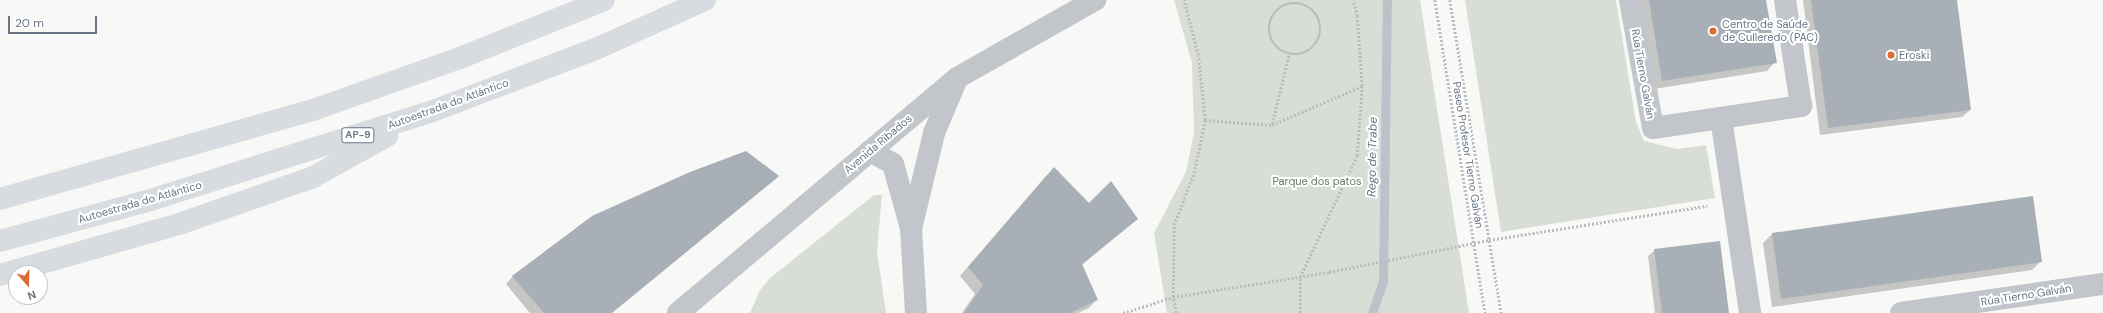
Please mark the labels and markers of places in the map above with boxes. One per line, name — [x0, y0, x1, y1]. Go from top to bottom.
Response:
place label: Centro de Saúde de Culleredo (PAC) — [1722, 18, 1818, 44]
marker: Centro de Saúde de Culleredo (PAC) — [1707, 25, 1719, 37]
place label: Eroski — [1899, 48, 1929, 62]
marker: Eroski — [1886, 50, 1896, 60]

